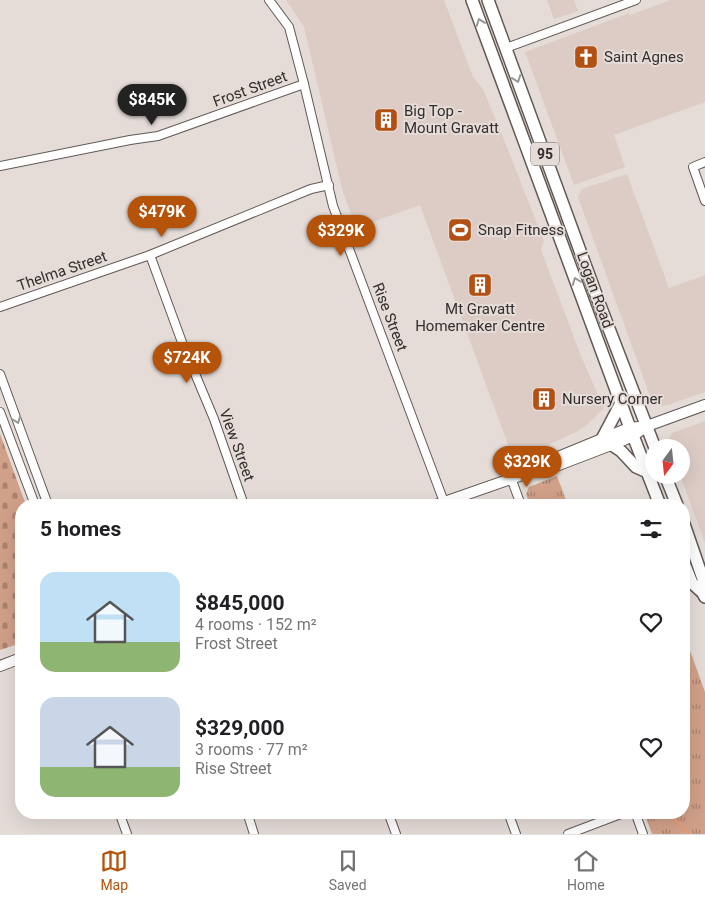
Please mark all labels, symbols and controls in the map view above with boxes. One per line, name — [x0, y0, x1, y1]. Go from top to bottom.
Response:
one-way arrow — [476, 18, 486, 26]
church icon: Saint Agnes — [573, 44, 599, 70]
place label: Saint Agnes — [604, 48, 684, 66]
street label: Frost Street — [210, 67, 290, 111]
one-way arrow — [511, 74, 521, 82]
pin: $845K — [117, 84, 187, 126]
text: $845K — [129, 90, 175, 109]
place label: Big Top - Mount Gravatt — [404, 102, 499, 137]
building icon: Big Top - Mount Gravatt — [373, 107, 399, 133]
road number: 95 — [531, 142, 559, 166]
pin: $479K — [127, 196, 197, 238]
text: $479K — [139, 202, 185, 221]
pin: $329K — [306, 214, 376, 257]
sports icon: Snap Fitness — [447, 217, 473, 243]
text: $329K — [318, 221, 364, 240]
place label: Snap Fitness — [478, 221, 564, 239]
street label: Thelma Street — [15, 247, 109, 295]
street label: Logan Road — [573, 250, 617, 330]
building icon: Mt Gravatt Homemaker Centre — [467, 272, 493, 298]
one-way arrow — [572, 277, 582, 286]
street label: Rise Street — [369, 280, 411, 354]
place label: Mt Gravatt Homemaker Centre — [415, 300, 545, 335]
pin: $724K — [152, 342, 222, 384]
text: $724K — [164, 348, 210, 367]
building icon: Nursery Corner — [531, 386, 557, 412]
place label: Nursery Corner — [562, 390, 663, 408]
street label: View Street — [216, 406, 258, 484]
one-way arrow — [11, 415, 21, 424]
north arrow — [645, 439, 690, 484]
map controls — [645, 439, 690, 484]
pin: $329K — [492, 446, 562, 488]
text: $329K — [504, 452, 550, 471]
icon: filters — [637, 515, 665, 543]
text: 5 homes — [40, 517, 121, 541]
text: $845,000 — [195, 591, 285, 615]
icon: home — [80, 592, 140, 652]
icon: heart — [637, 608, 665, 636]
text: 4 rooms · 152 m² — [195, 615, 317, 634]
text: Frost Street — [195, 634, 278, 653]
text: $329,000 — [195, 716, 285, 740]
icon: home — [80, 717, 140, 777]
icon: heart — [637, 733, 665, 761]
text: 3 rooms · 77 m² — [195, 740, 308, 759]
text: Rise Street — [195, 759, 272, 778]
tab: Map — [100, 847, 128, 893]
tab: Saved — [329, 847, 367, 893]
tab: Home — [567, 847, 605, 893]

